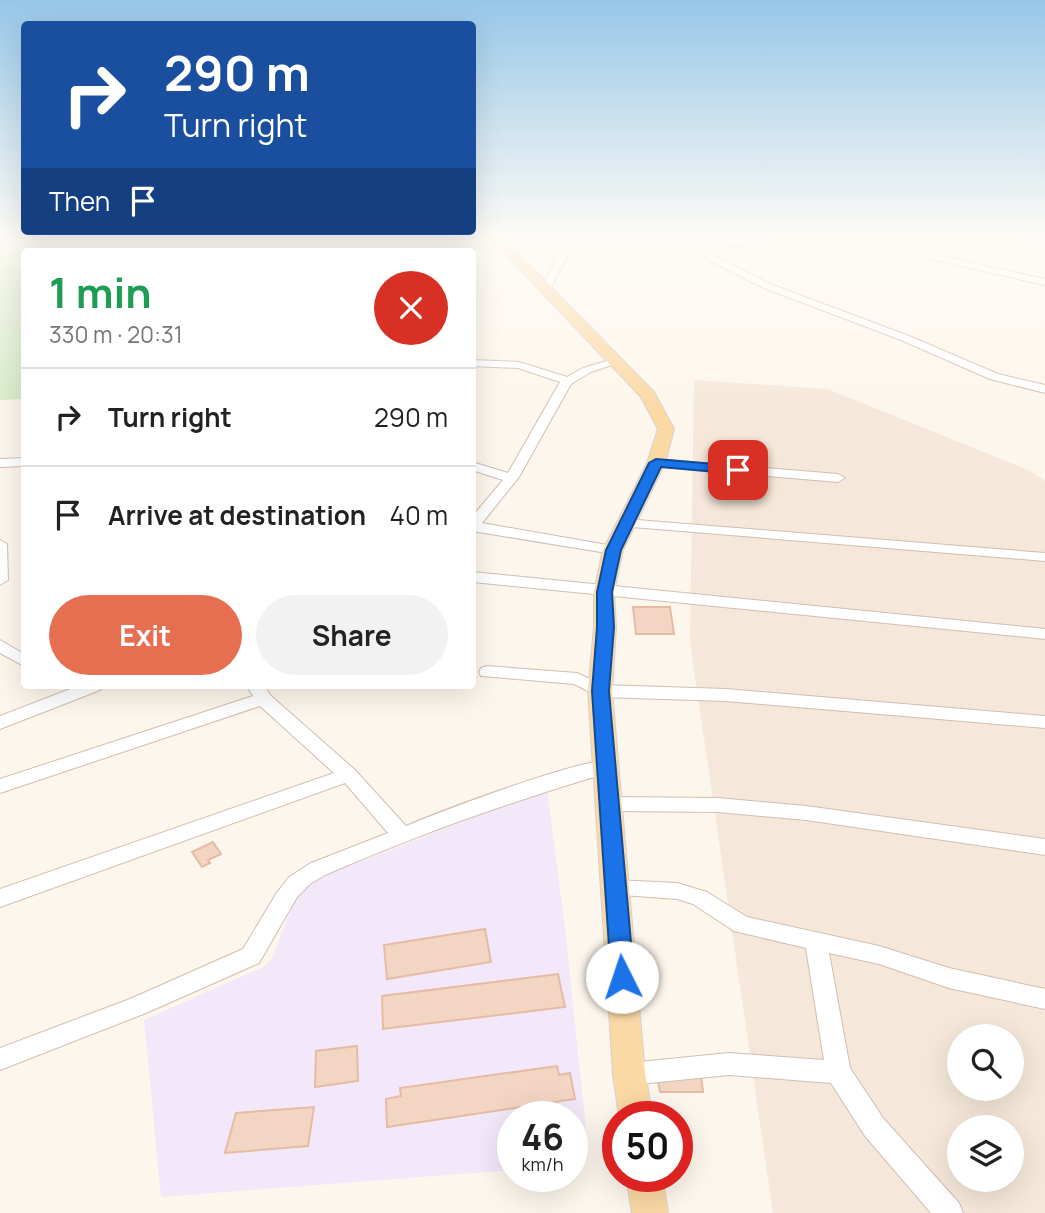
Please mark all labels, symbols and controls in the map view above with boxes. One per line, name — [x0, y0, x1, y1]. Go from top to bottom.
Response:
text: 290 m — [164, 39, 310, 106]
icon: right — [49, 49, 140, 140]
text: Turn right — [164, 103, 307, 147]
icon: arrive — [124, 182, 162, 220]
text: Then — [49, 183, 110, 219]
text: 1 min — [49, 263, 152, 321]
button: close — [374, 271, 448, 345]
text: 330 m · 20:31 — [49, 318, 183, 350]
icon: right — [49, 398, 87, 436]
text: Turn right — [108, 399, 232, 435]
text: 290 m — [374, 399, 448, 435]
pin — [708, 440, 768, 500]
icon: arrive — [719, 451, 757, 489]
icon: arrive — [49, 496, 87, 534]
text: Arrive at destination — [108, 497, 366, 533]
text: 40 m — [390, 497, 448, 533]
button: Exit — [49, 595, 242, 675]
button: Share — [256, 595, 448, 675]
position arrow — [585, 940, 659, 1014]
map controls — [947, 1024, 1024, 1192]
button: search — [947, 1024, 1024, 1101]
speed limit sign: 50 — [602, 1101, 693, 1192]
text: 46 — [521, 1113, 564, 1161]
button: layers — [947, 1115, 1024, 1192]
text: km/h — [522, 1152, 563, 1176]

